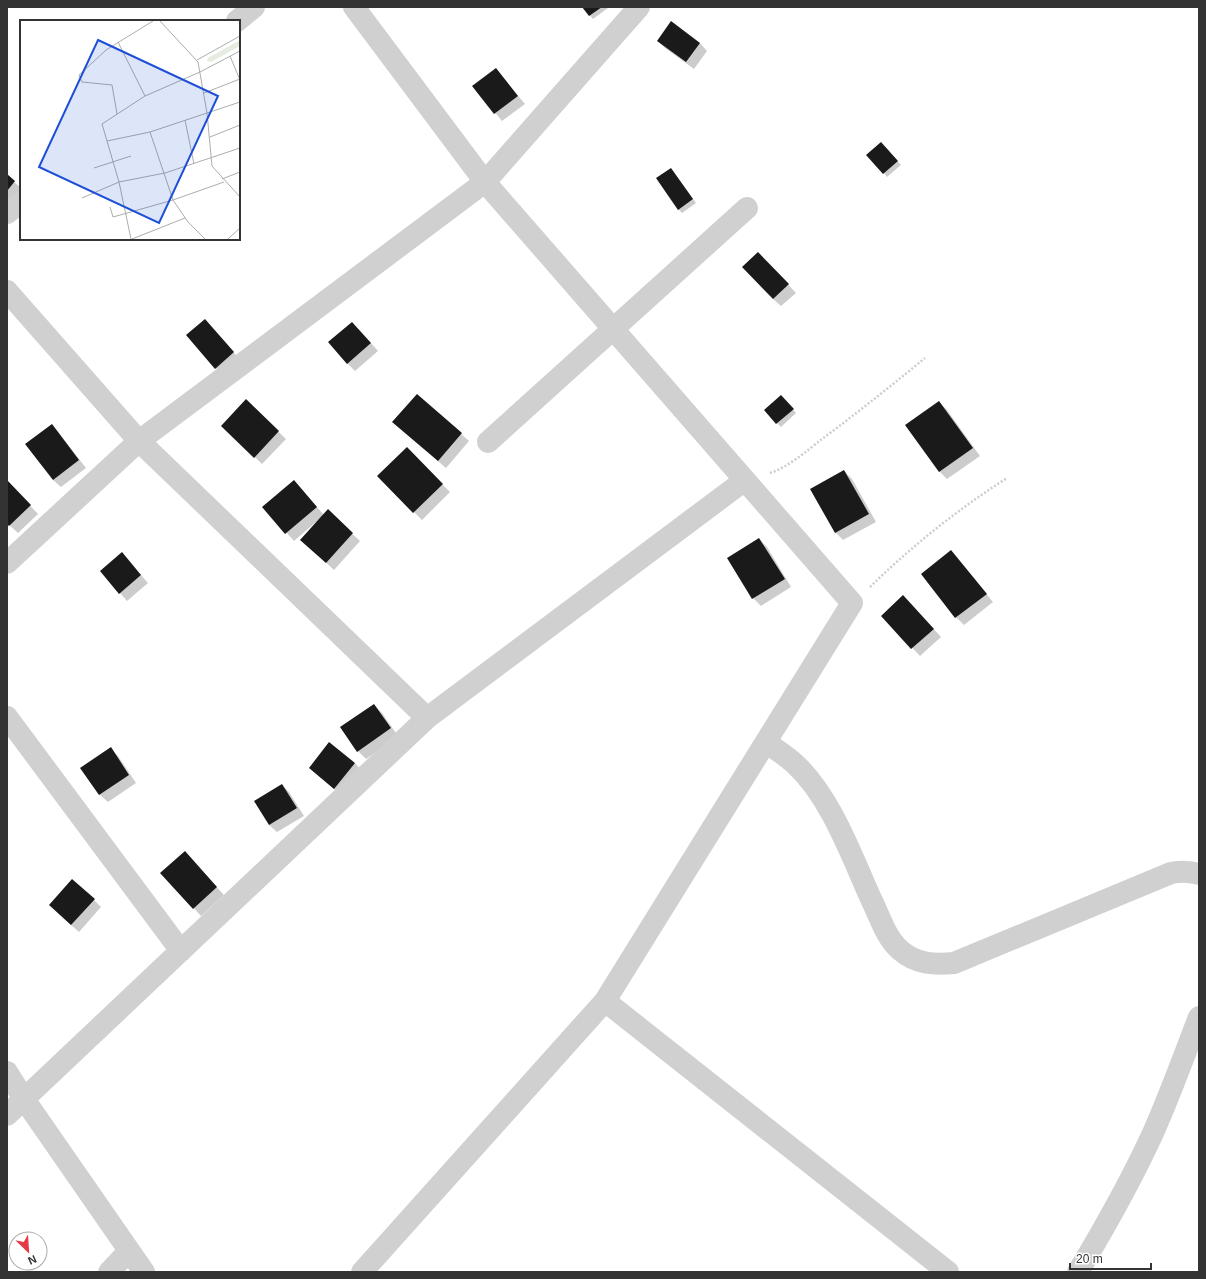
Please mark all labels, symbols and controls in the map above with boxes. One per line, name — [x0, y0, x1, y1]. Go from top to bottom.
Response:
inset map — [20, 20, 240, 240]
north arrow — [8, 1231, 48, 1271]
scale bar — [1070, 1245, 1151, 1271]
text: 20 m — [1076, 1252, 1103, 1266]
text: N — [26, 1253, 38, 1267]

